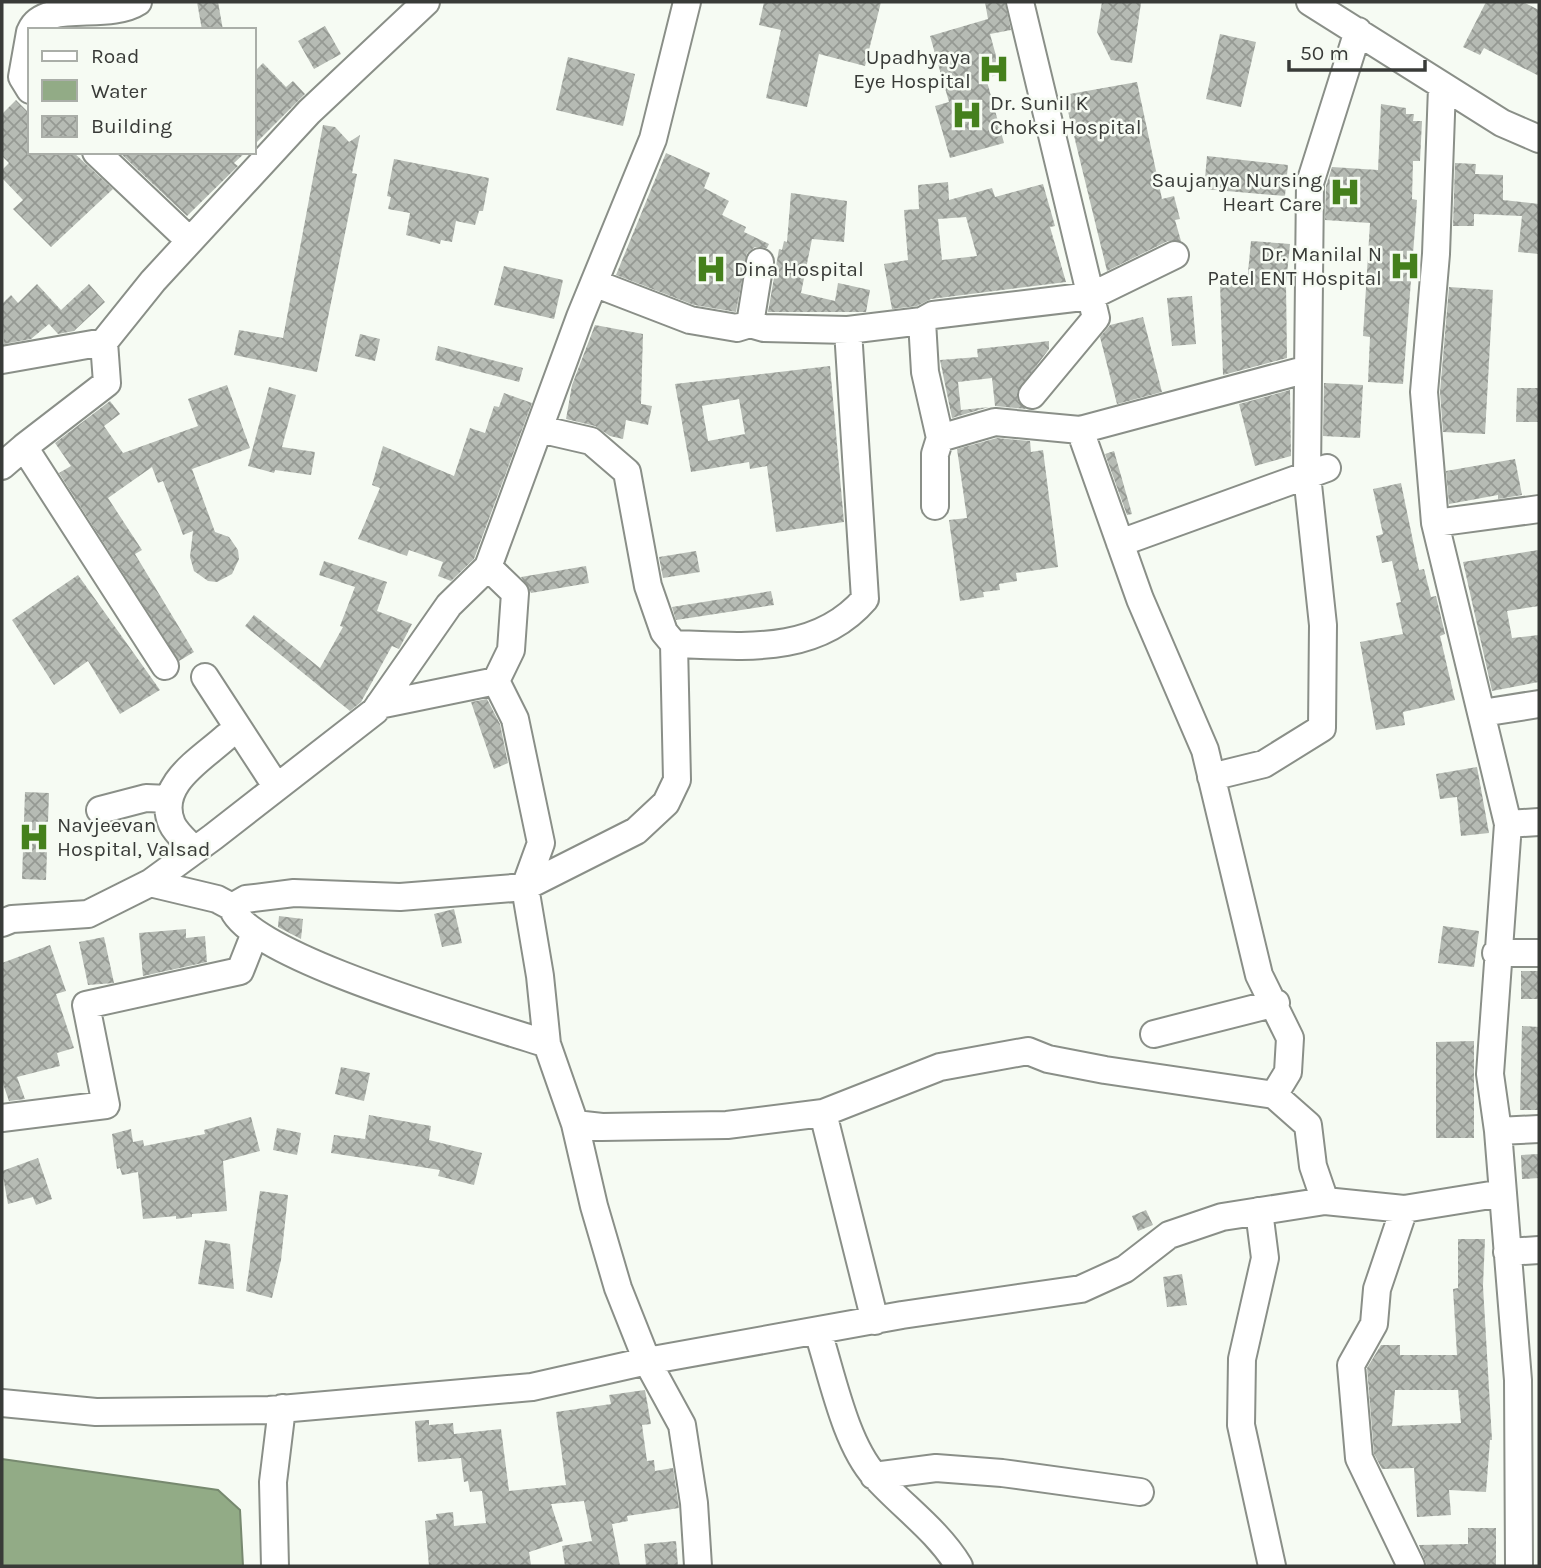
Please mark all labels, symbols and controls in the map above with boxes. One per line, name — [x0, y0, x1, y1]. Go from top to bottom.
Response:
legend — [28, 28, 256, 154]
scale bar — [1289, 28, 1426, 72]
text: 50 m — [1300, 41, 1349, 65]
text: Road — [91, 44, 139, 68]
place label: Upadhyaya Eye Hospital — [853, 45, 971, 93]
hospital icon: Upadhyaya Eye Hospital — [977, 52, 1011, 86]
text: Water — [91, 79, 147, 103]
place label: Dr. Sunil K Choksi Hospital — [990, 91, 1142, 139]
hospital icon: Dr. Sunil K Choksi Hospital — [950, 98, 984, 132]
text: Building — [91, 114, 172, 138]
place label: Saujanya Nursing Heart Care — [1151, 168, 1322, 216]
hospital icon: Saujanya Nursing Heart Care — [1328, 175, 1362, 209]
place label: Dr. Manilal N Patel ENT Hospital — [1207, 242, 1382, 290]
hospital icon: Dr. Manilal N Patel ENT Hospital — [1388, 249, 1422, 283]
hospital icon: Dina Hospital — [694, 252, 728, 286]
place label: Dina Hospital — [734, 257, 864, 281]
place label: Navjeevan Hospital, Valsad — [57, 813, 210, 861]
hospital icon: Navjeevan Hospital, Valsad — [17, 820, 51, 854]

